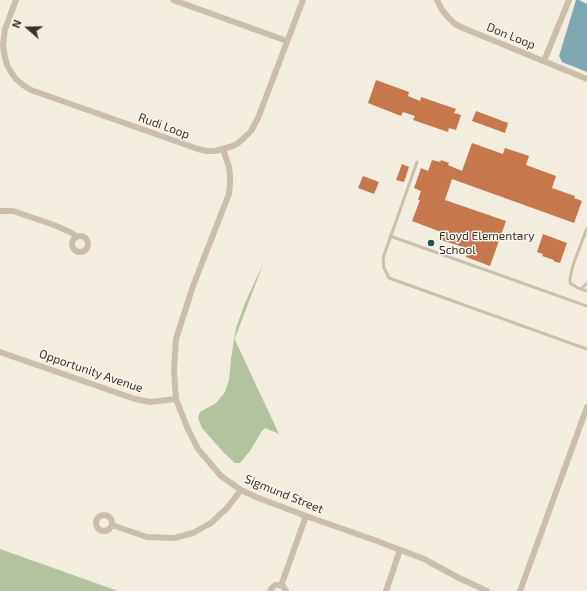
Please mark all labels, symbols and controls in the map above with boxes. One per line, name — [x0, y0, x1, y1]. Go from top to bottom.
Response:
north arrow — [8, 8, 48, 48]
text: N — [9, 18, 24, 30]
street label: Don Loop — [485, 20, 537, 52]
street label: Rudi Loop — [136, 110, 192, 142]
place label: Floyd Elementary School — [439, 229, 535, 257]
marker: Floyd Elementary School — [426, 238, 436, 248]
street label: Opportunity Avenue — [37, 346, 145, 396]
street label: Sigmund Street — [243, 472, 325, 516]

